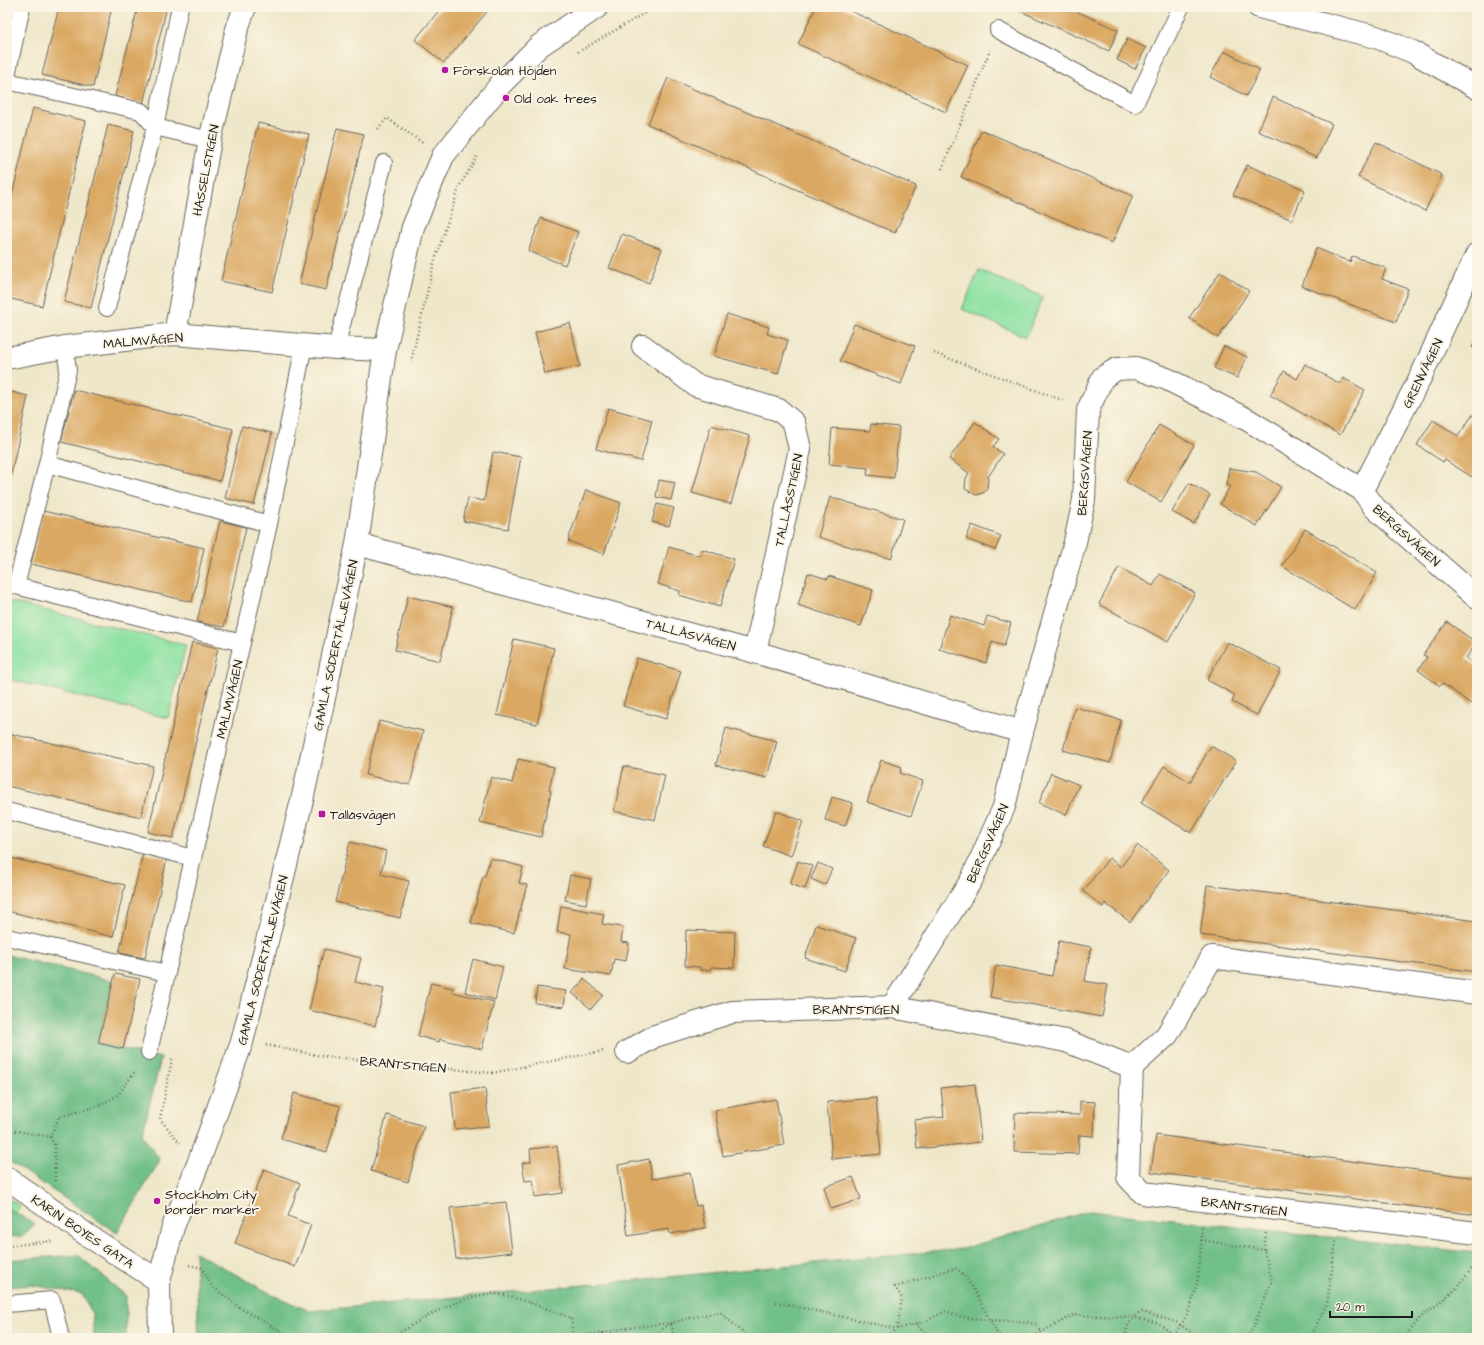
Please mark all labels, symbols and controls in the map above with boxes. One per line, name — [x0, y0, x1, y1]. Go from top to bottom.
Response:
place label: Förskolan Höjden — [453, 62, 557, 80]
marker: Förskolan Höjden — [440, 65, 450, 75]
place label: Old oak trees — [514, 90, 597, 108]
marker: Old oak trees — [501, 93, 511, 103]
street label: HASSELSTIGEN — [188, 123, 224, 217]
street label: MALMVÄGEN — [102, 329, 184, 353]
street label: GRENVÄGEN — [1398, 336, 1448, 411]
street label: BERGSVÄGEN — [1073, 430, 1097, 516]
street label: TALLÅSSTIGEN — [770, 452, 808, 548]
street label: BERGSVÄGEN — [1369, 501, 1444, 571]
street label: GAMLA SÖDERTÄLJEVÄGEN — [309, 558, 363, 732]
street label: TALLÅSVÄGEN — [644, 614, 738, 656]
street label: MALMVÄGEN — [212, 658, 248, 740]
street label: BERGSVÄGEN — [962, 801, 1013, 886]
place label: Tallåsvägen — [330, 806, 396, 825]
marker: Tallåsvägen — [317, 809, 327, 819]
street label: GAMLA SÖDERTÄLJEVÄGEN — [233, 873, 293, 1047]
street label: BRANTSTIGEN — [813, 1001, 899, 1019]
street label: BRANTSTIGEN — [359, 1052, 447, 1078]
place label: Stockholm City border marker — [165, 1186, 259, 1219]
street label: KARIN BOYES GATA — [27, 1191, 138, 1273]
street label: BRANTSTIGEN — [1200, 1193, 1288, 1221]
marker: Stockholm City border marker — [152, 1196, 162, 1206]
scale bar — [1330, 1293, 1412, 1319]
text: 20 m — [1336, 1299, 1365, 1316]

